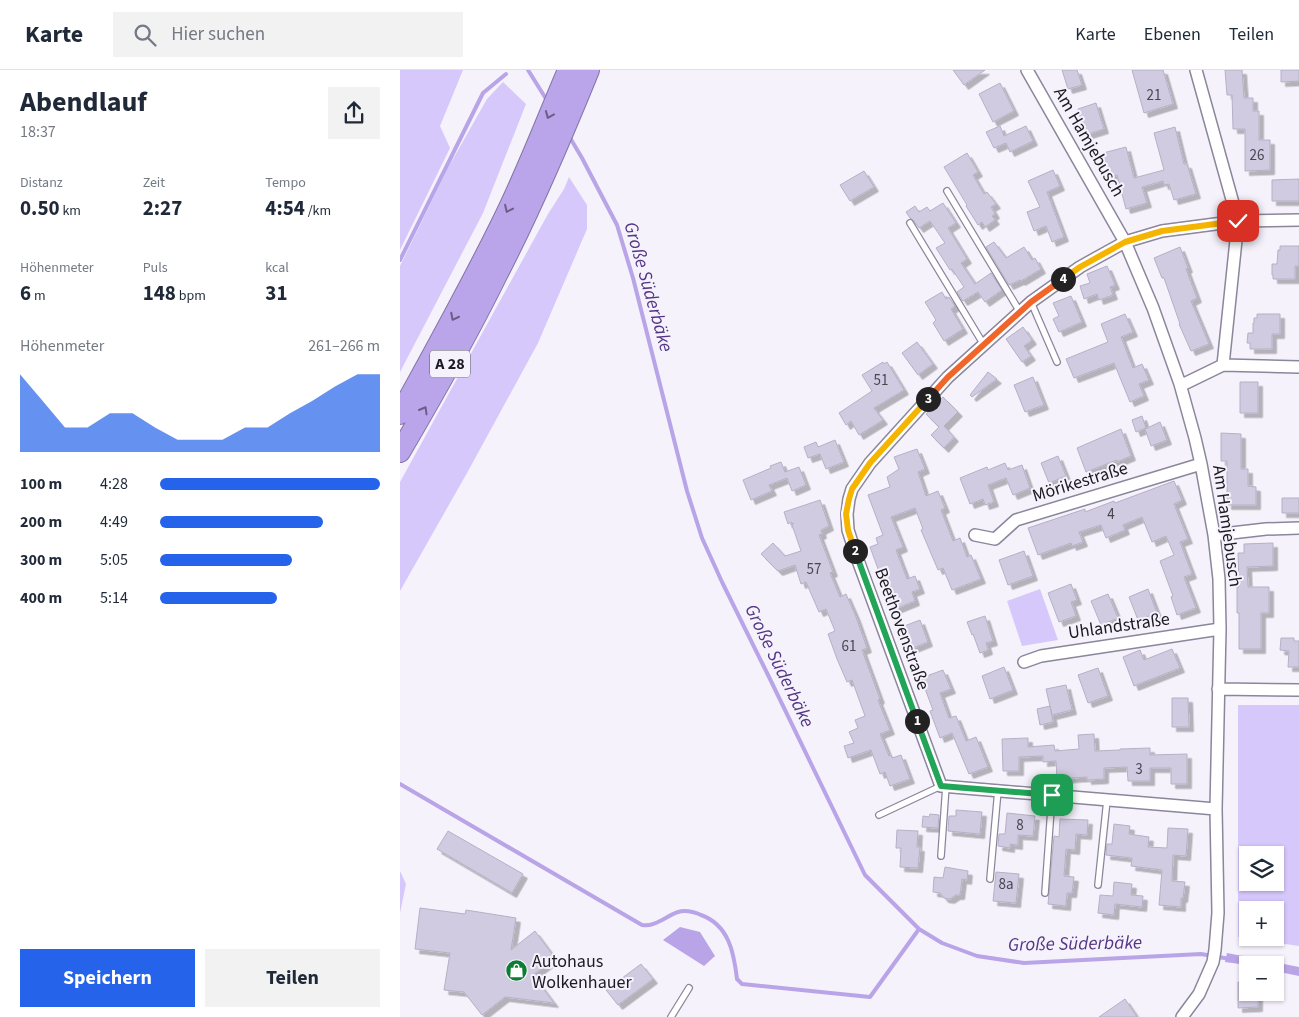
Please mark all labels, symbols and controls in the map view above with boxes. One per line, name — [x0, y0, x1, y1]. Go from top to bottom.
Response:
search box — [113, 12, 463, 57]
text: Karte — [25, 17, 83, 52]
icon: search — [131, 21, 159, 49]
text: Hier suchen — [171, 21, 265, 48]
text: Karte — [1075, 22, 1116, 47]
text: Ebenen — [1144, 22, 1201, 47]
text: Teilen — [1229, 22, 1274, 47]
text: Abendlauf — [20, 82, 147, 122]
street label: Am Hamjebusch — [1048, 83, 1130, 201]
house number: 21 — [1147, 85, 1161, 106]
button: share — [328, 87, 380, 139]
one-way arrow — [545, 110, 555, 119]
text: 18:37 — [20, 121, 56, 143]
house number: 26 — [1250, 145, 1264, 166]
text: Distanz — [20, 173, 63, 193]
text: Zeit — [143, 173, 165, 193]
text: Tempo — [265, 173, 306, 193]
text: 0.50 — [20, 193, 60, 223]
text: 2:27 — [143, 193, 182, 223]
text: 4:54 — [265, 193, 305, 223]
pin — [1217, 200, 1259, 242]
text: km — [60, 201, 81, 221]
text: /km — [305, 201, 331, 221]
one-way arrow — [504, 204, 514, 213]
icon: check — [1224, 207, 1252, 235]
water label: Große Süderbäke — [617, 219, 679, 355]
text: Höhenmeter — [20, 258, 94, 278]
text: Puls — [143, 258, 168, 278]
text: kcal — [265, 258, 289, 278]
pin: 4 — [1050, 266, 1076, 292]
text: 4 — [1060, 269, 1067, 289]
text: 6 — [20, 278, 31, 308]
text: 148 — [143, 278, 176, 308]
text: 31 — [265, 278, 288, 308]
text: m — [31, 286, 46, 306]
text: bpm — [176, 286, 206, 306]
one-way arrow — [450, 311, 460, 320]
text: Höhenmeter — [20, 335, 104, 357]
text: 261–266 m — [308, 335, 380, 357]
road number: A 28 — [430, 350, 470, 378]
house number: 51 — [874, 370, 888, 391]
pin: 3 — [916, 386, 940, 412]
text: 3 — [925, 389, 932, 409]
one-way arrow — [418, 407, 428, 416]
street label: Mörikestraße — [1029, 456, 1131, 508]
street label: Am Hamjebusch — [1206, 464, 1248, 588]
text: 100 m — [20, 473, 62, 495]
text: 4:28 — [100, 473, 128, 495]
house number: 4 — [1107, 504, 1115, 525]
text: 200 m — [20, 511, 62, 533]
text: 4:49 — [100, 511, 128, 533]
pin: 2 — [842, 538, 868, 564]
text: 2 — [852, 541, 859, 561]
text: 300 m — [20, 549, 62, 571]
text: 5:05 — [100, 549, 128, 571]
house number: 57 — [807, 559, 821, 580]
street label: Beethovenstraße — [868, 564, 936, 694]
text: 400 m — [20, 587, 62, 609]
text: 5:14 — [100, 587, 128, 609]
water label: Große Süderbäke — [737, 600, 821, 732]
street label: Uhlandstraße — [1067, 606, 1171, 646]
house number: 61 — [842, 636, 856, 657]
pin: 1 — [904, 708, 930, 734]
text: 1 — [914, 711, 921, 731]
house number: 3 — [1135, 759, 1143, 780]
pin — [1031, 774, 1073, 816]
icon: arrive — [1038, 781, 1066, 809]
house number: 8 — [1016, 815, 1024, 836]
map controls — [1239, 846, 1284, 1001]
button: layers — [1239, 846, 1284, 891]
house number: 8a — [998, 874, 1014, 895]
button: + — [1239, 901, 1284, 946]
water label: Große Süderbäke — [1008, 929, 1142, 959]
button: Speichern — [20, 949, 195, 1007]
button: Teilen — [205, 949, 380, 1007]
place label: Autohaus Wolkenhauer — [532, 949, 632, 995]
button: − — [1239, 956, 1284, 1001]
shop icon: Autohaus Wolkenhauer — [504, 959, 528, 983]

